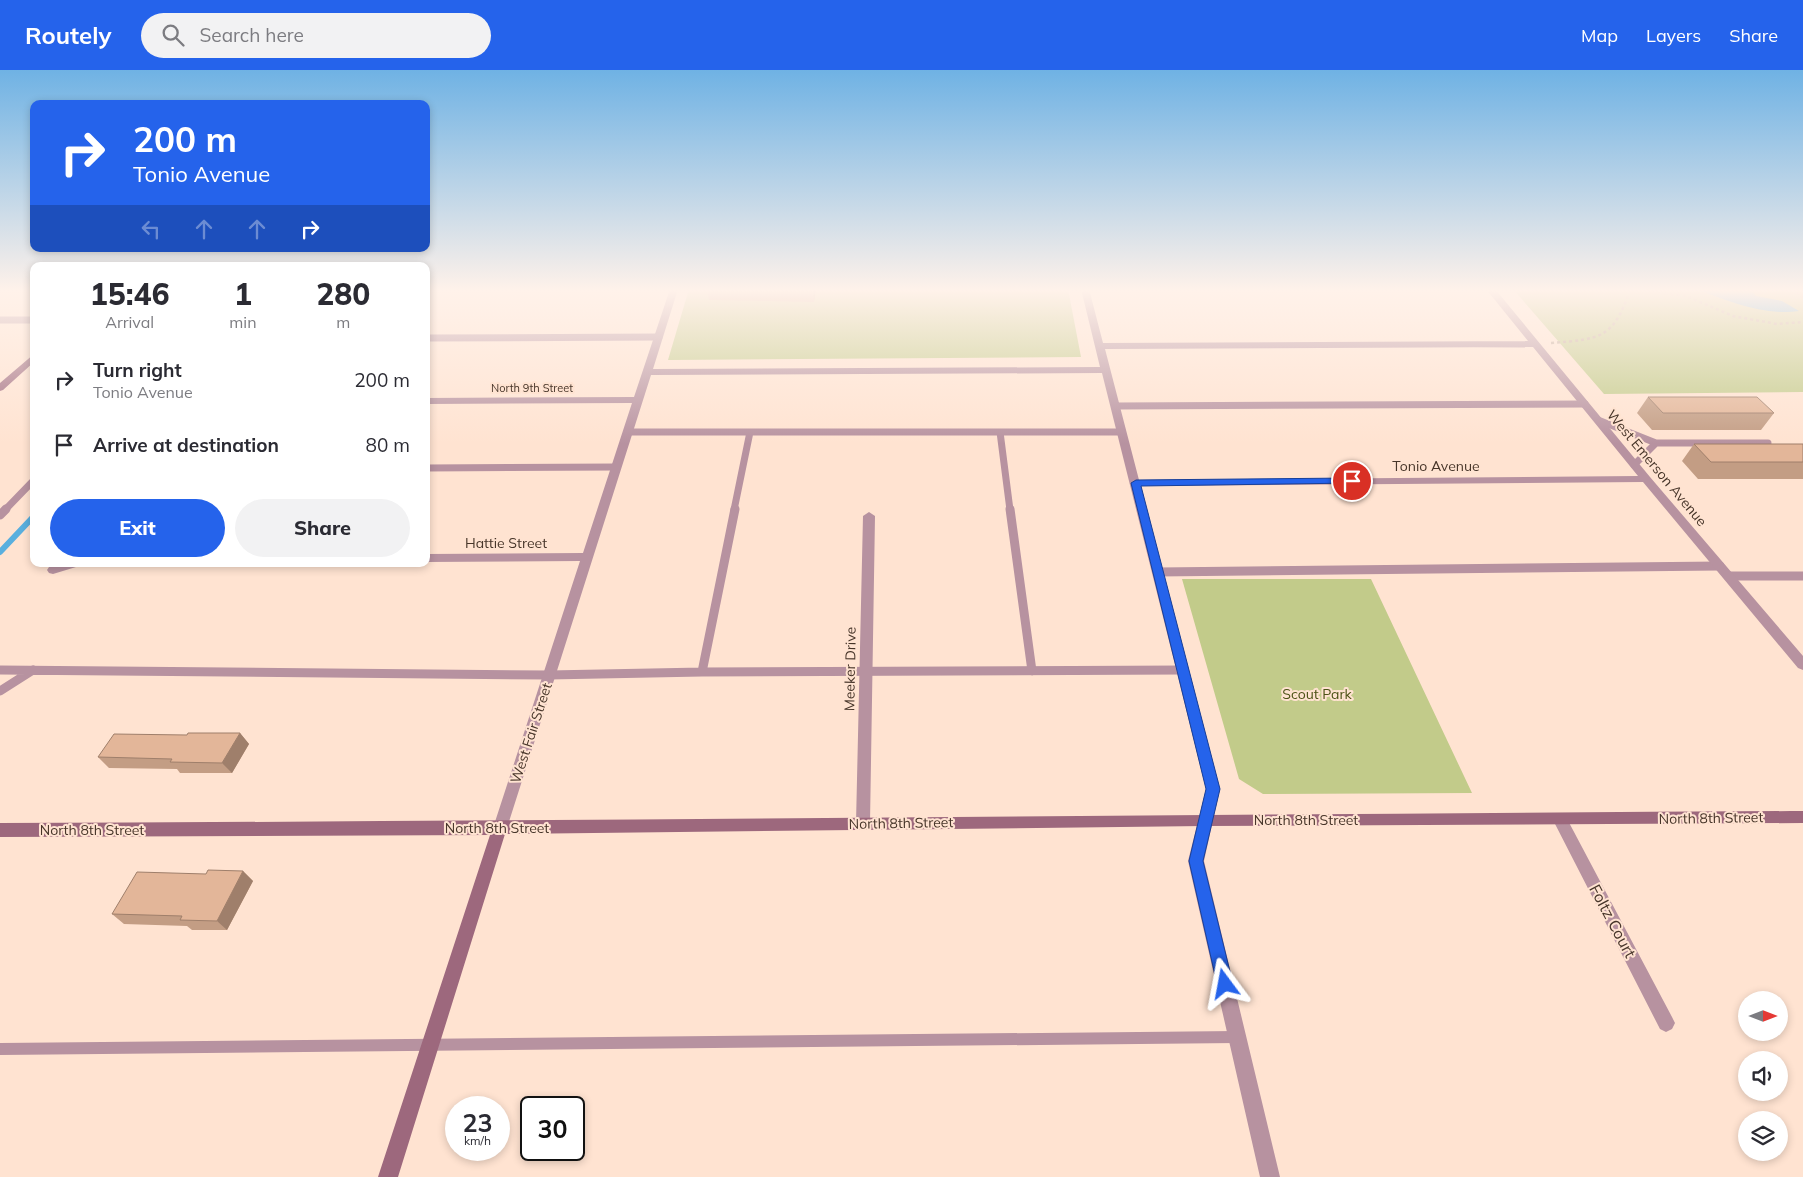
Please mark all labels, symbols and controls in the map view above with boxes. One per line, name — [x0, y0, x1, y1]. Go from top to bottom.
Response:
search box — [141, 13, 491, 58]
text: Routely — [25, 20, 111, 50]
icon: search — [159, 21, 187, 49]
text: Search here — [199, 23, 304, 47]
text: Map — [1581, 24, 1618, 47]
text: Layers — [1646, 24, 1701, 47]
text: Share — [1729, 24, 1778, 47]
text: 200 m — [133, 117, 237, 161]
icon: right — [50, 120, 115, 185]
text: Tonio Avenue — [133, 160, 270, 188]
icon: left — [137, 215, 165, 243]
icon: ahead — [190, 215, 218, 243]
icon: ahead — [243, 215, 271, 243]
icon: right — [296, 215, 324, 243]
text: 15:46 — [90, 275, 170, 313]
text: 1 — [234, 275, 252, 313]
text: 280 — [316, 275, 370, 313]
text: Arrival — [105, 312, 154, 332]
text: min — [229, 312, 257, 332]
text: m — [336, 312, 350, 332]
text: Turn right — [93, 358, 182, 382]
icon: right — [50, 366, 78, 394]
text: 200 m — [354, 368, 410, 392]
street label: North 9th Street — [491, 381, 573, 395]
text: Tonio Avenue — [93, 382, 193, 402]
street label: West Emerson Avenue — [1603, 406, 1711, 530]
icon: arrive — [50, 431, 78, 459]
text: Arrive at destination — [93, 433, 279, 457]
text: 80 m — [366, 433, 410, 457]
street label: Tonio Avenue — [1392, 457, 1480, 475]
pin — [1331, 460, 1373, 502]
icon: arrive — [1338, 467, 1366, 495]
button: Exit — [50, 499, 225, 557]
button: Share — [235, 499, 410, 557]
street label: Hattie Street — [465, 534, 547, 552]
street label: Meeker Drive — [840, 627, 860, 711]
street label: West Fair Street — [506, 680, 556, 786]
park label: Scout Park — [1282, 685, 1353, 703]
street label: North 8th Street — [1659, 808, 1764, 828]
street label: North 8th Street — [1254, 811, 1358, 829]
street label: North 8th Street — [849, 813, 954, 833]
street label: North 8th Street — [445, 819, 549, 837]
street label: North 8th Street — [40, 821, 144, 839]
street label: Foltz Court — [1585, 881, 1641, 961]
position arrow — [1198, 957, 1250, 1009]
north arrow — [1738, 991, 1788, 1041]
map controls — [1738, 991, 1788, 1161]
button: sound — [1738, 1051, 1788, 1101]
speed limit sign: 30 — [520, 1096, 585, 1161]
text: 23 — [462, 1107, 493, 1138]
button: layers — [1738, 1111, 1788, 1161]
text: km/h — [464, 1133, 491, 1148]

